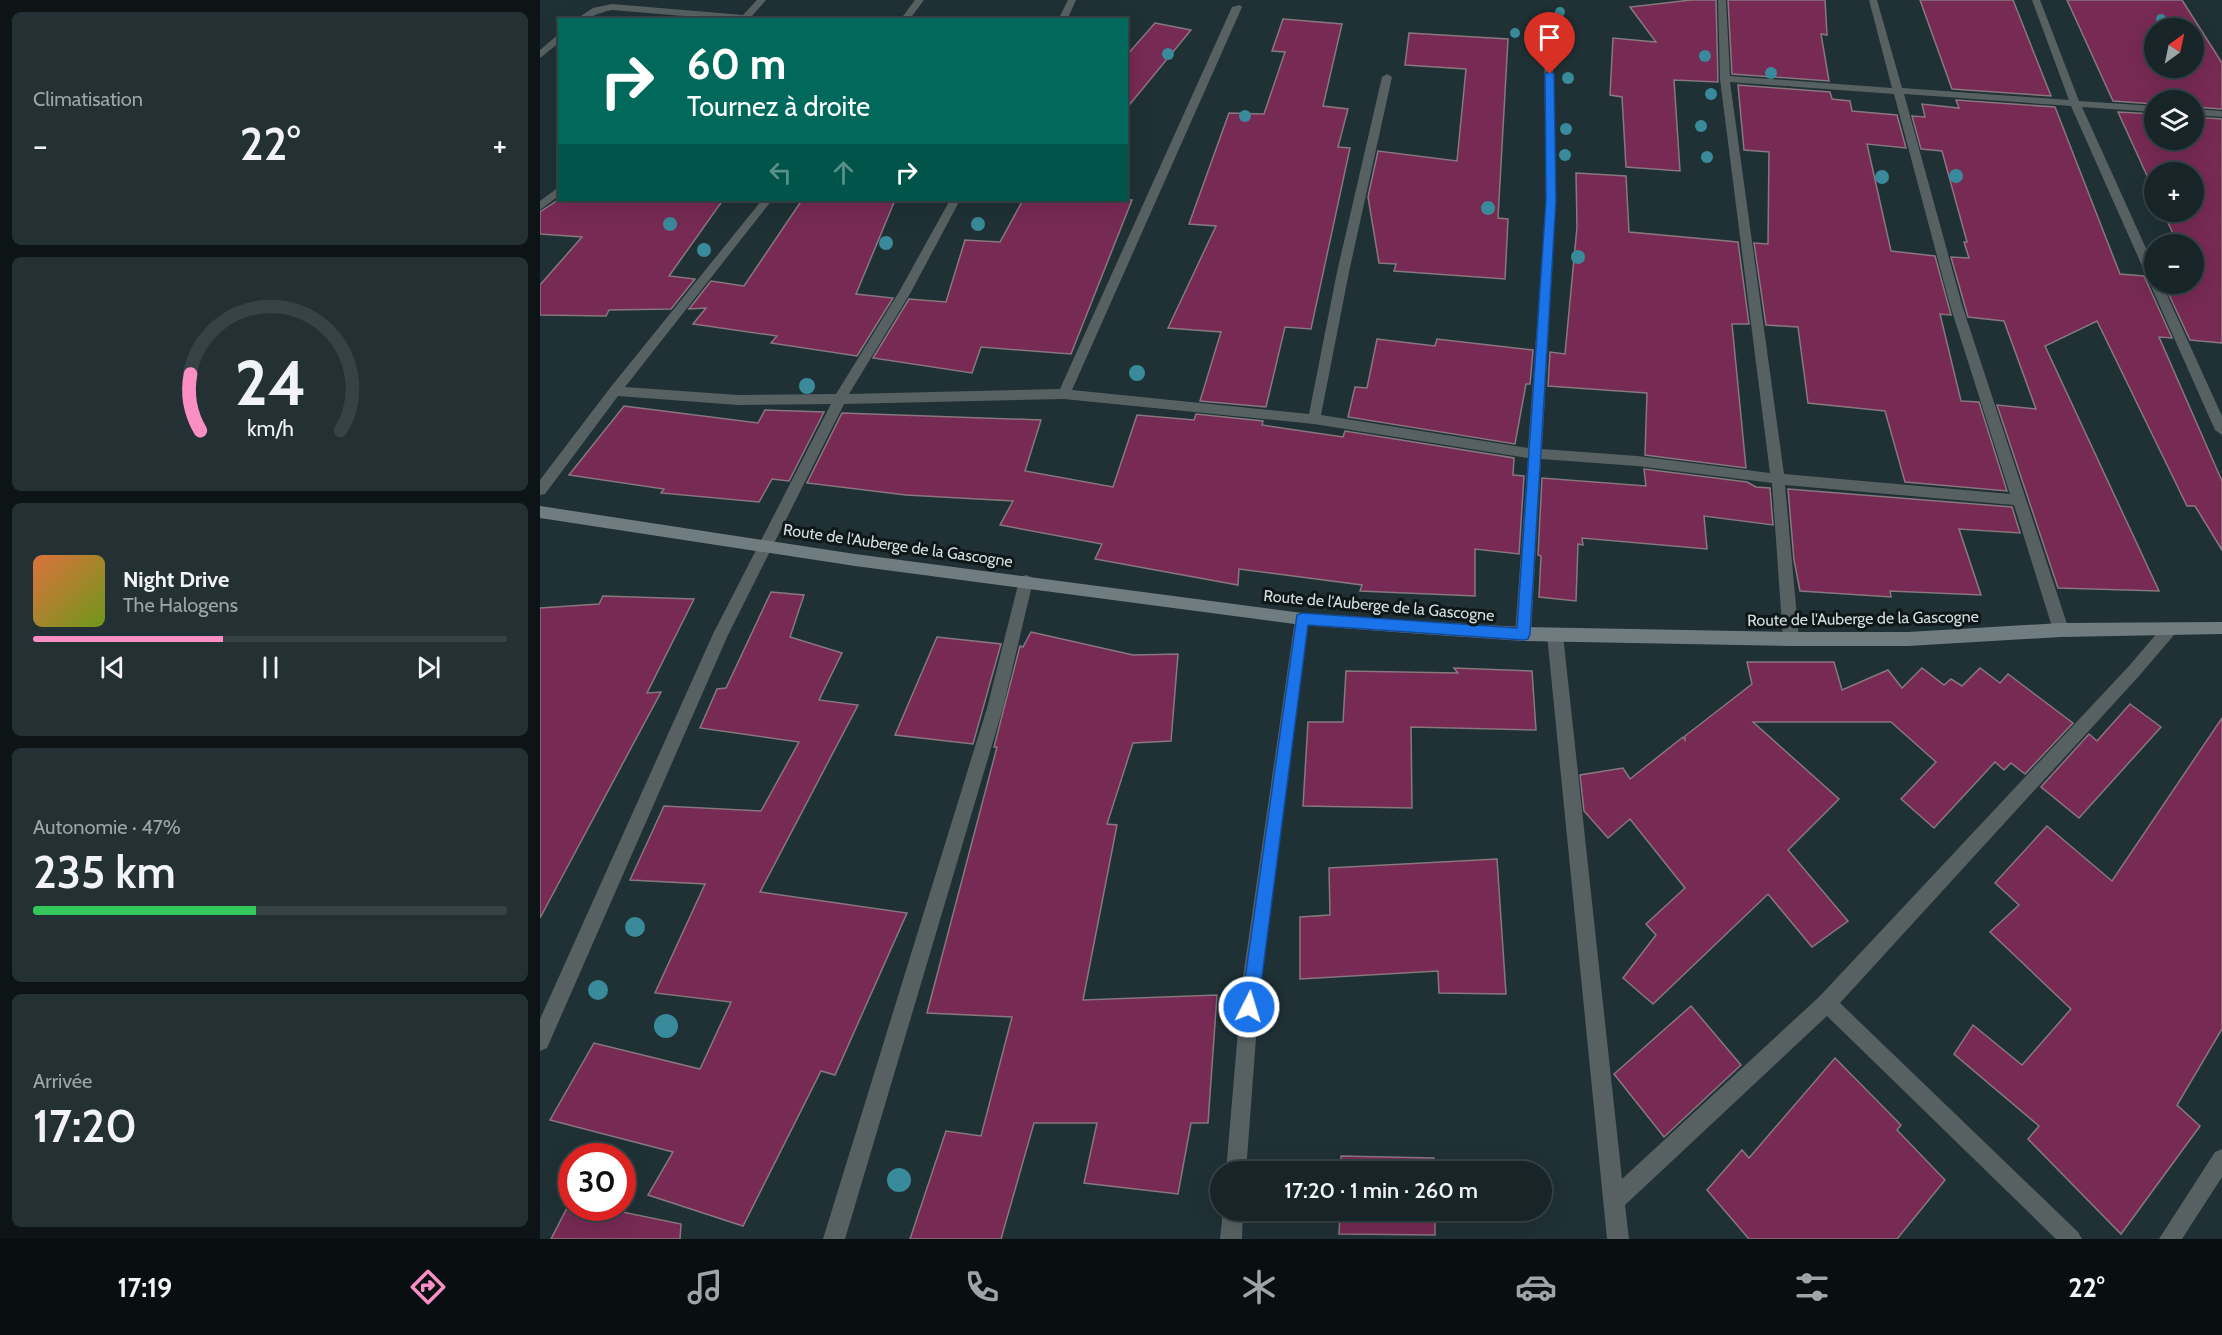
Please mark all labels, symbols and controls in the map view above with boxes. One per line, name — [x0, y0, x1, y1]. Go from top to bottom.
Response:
pin — [1524, 12, 1575, 74]
north arrow — [2144, 18, 2204, 78]
map controls — [2144, 18, 2204, 294]
icon: arrive — [1533, 21, 1566, 54]
text: 60 m — [687, 38, 786, 90]
icon: right — [588, 42, 666, 120]
text: Climatisation — [33, 87, 143, 111]
text: Tournez à droite — [687, 90, 870, 123]
button: layers — [2144, 90, 2204, 150]
text: 22° — [240, 117, 300, 171]
text: − — [33, 125, 48, 165]
text: + — [492, 125, 507, 165]
icon: left — [764, 156, 797, 189]
icon: ahead — [827, 156, 860, 189]
icon: right — [890, 156, 923, 189]
button: + — [2144, 162, 2204, 222]
button: − — [2144, 234, 2204, 294]
text: 24 — [234, 345, 306, 421]
text: km/h — [247, 416, 293, 442]
street label: Route de l'Auberge de la Gascogne — [782, 520, 1014, 571]
text: Night Drive — [123, 566, 229, 593]
street label: Route de l'Auberge de la Gascogne — [1263, 586, 1495, 625]
text: The Halogens — [123, 593, 238, 617]
street label: Route de l'Auberge de la Gascogne — [1747, 607, 1979, 630]
icon: previous — [96, 651, 129, 684]
icon: pause — [254, 651, 287, 684]
icon: next — [412, 651, 445, 684]
text: Autonomie · 47% — [33, 815, 181, 839]
text: 235 km — [33, 845, 176, 899]
position arrow — [1217, 975, 1281, 1039]
text: Arrivée — [33, 1069, 92, 1093]
text: 17:20 — [33, 1099, 137, 1153]
speed limit sign: 30 — [558, 1143, 636, 1221]
text: 17:20 · 1 min · 260 m — [1284, 1177, 1478, 1204]
icon: directions — [407, 1266, 449, 1308]
icon: music — [684, 1266, 726, 1308]
icon: phone — [961, 1266, 1003, 1308]
icon: climate — [1238, 1266, 1280, 1308]
icon: car — [1515, 1266, 1557, 1308]
icon: filters — [1791, 1266, 1833, 1308]
text: 17:19 — [117, 1271, 172, 1304]
text: 22° — [2068, 1271, 2105, 1304]

